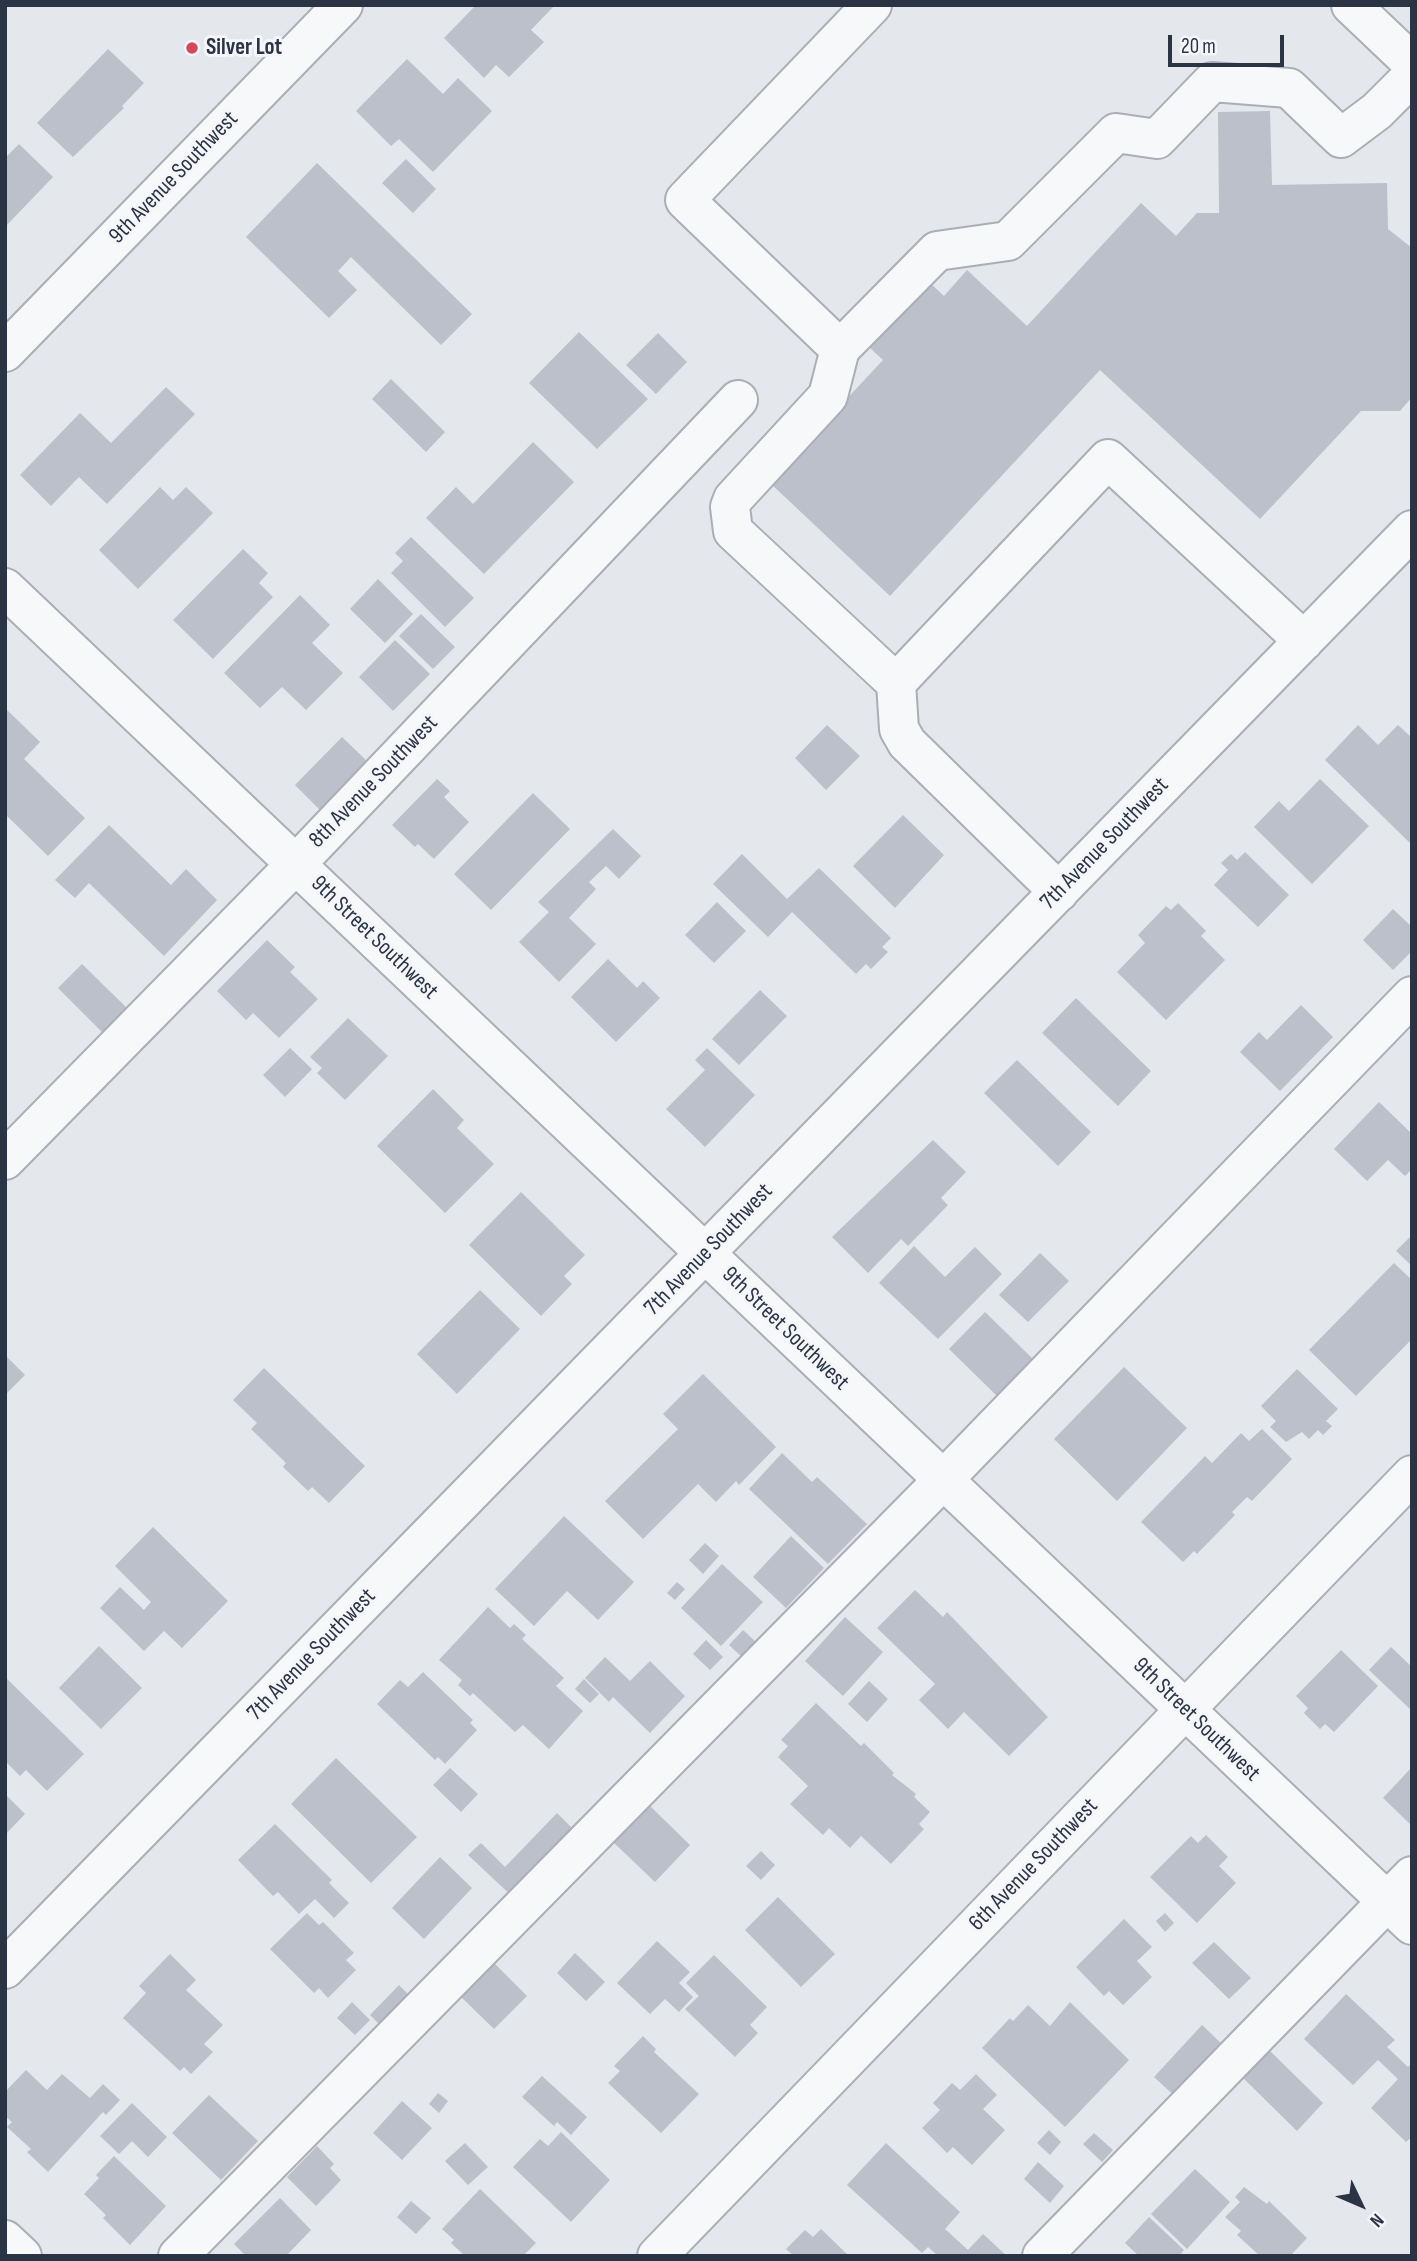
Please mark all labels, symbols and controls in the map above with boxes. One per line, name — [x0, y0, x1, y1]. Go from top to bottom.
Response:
scale bar — [1172, 21, 1288, 65]
place label: Silver Lot — [206, 34, 282, 62]
text: 20 m — [1181, 34, 1216, 59]
marker: Silver Lot — [184, 40, 200, 56]
street label: 9th Avenue Southwest — [104, 106, 244, 250]
street label: 8th Avenue Southwest — [304, 710, 444, 854]
street label: 7th Avenue Southwest — [1035, 772, 1175, 916]
street label: 9th Street Southwest — [305, 870, 443, 1006]
street label: 7th Avenue Southwest — [639, 1178, 779, 1322]
street label: 9th Street Southwest — [716, 1261, 854, 1397]
street label: 7th Avenue Southwest — [242, 1583, 382, 1727]
street label: 9th Street Southwest — [1127, 1652, 1265, 1788]
street label: 6th Avenue Southwest — [964, 1793, 1104, 1937]
north arrow — [1326, 2170, 1396, 2240]
text: N — [1365, 2208, 1388, 2232]

